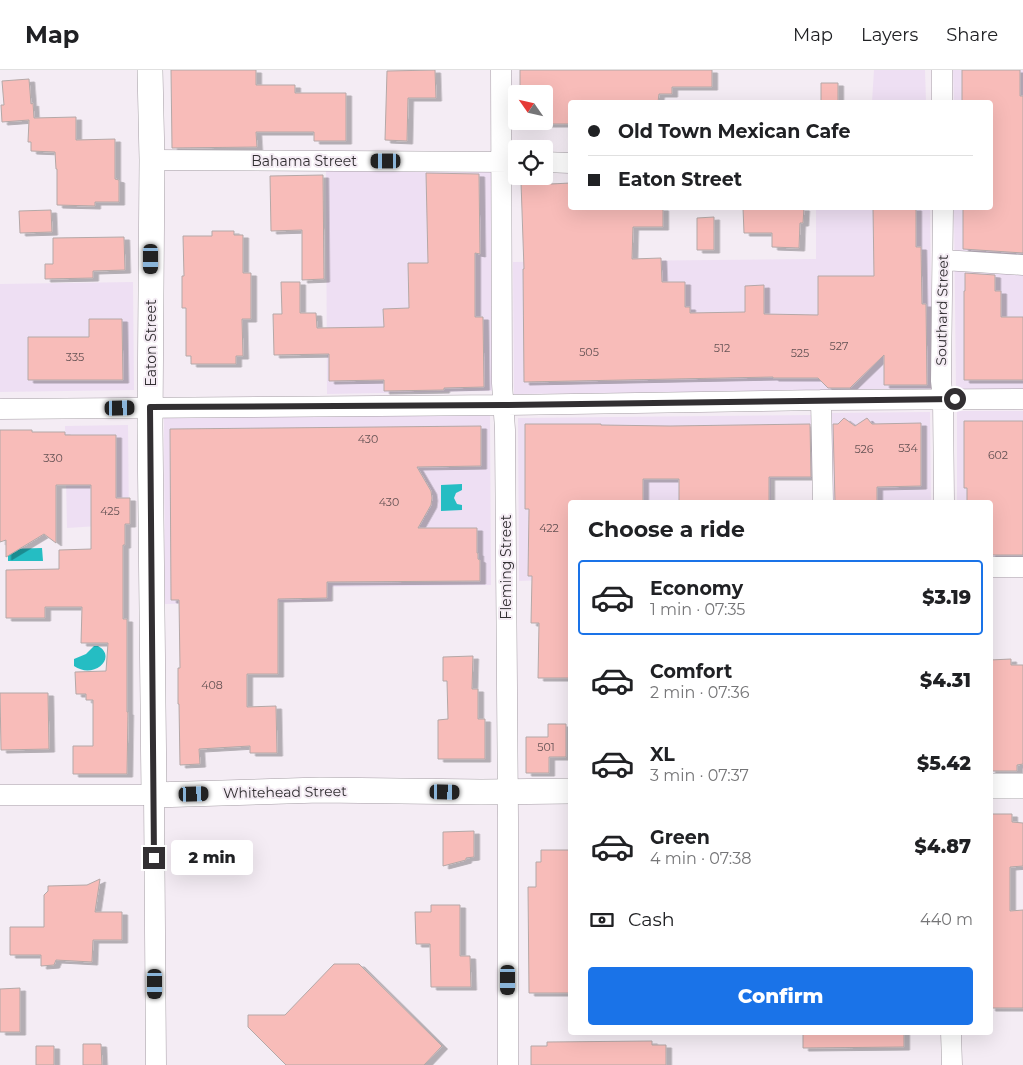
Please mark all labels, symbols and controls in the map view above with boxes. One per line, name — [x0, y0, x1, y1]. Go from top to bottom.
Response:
text: Map — [25, 20, 79, 49]
text: Map — [793, 24, 833, 46]
text: Layers — [861, 24, 918, 46]
text: Share — [946, 24, 998, 46]
north arrow — [508, 85, 552, 130]
map controls — [508, 85, 553, 185]
text: Old Town Mexican Cafe — [618, 120, 850, 143]
button: locate — [508, 140, 553, 185]
street label: Bahama Street — [251, 152, 357, 170]
car — [371, 154, 401, 169]
text: Eaton Street — [618, 168, 742, 191]
car — [143, 244, 158, 274]
street label: Southard Street — [932, 254, 952, 366]
street label: Eaton Street — [142, 299, 160, 387]
house number: 527 — [830, 339, 848, 353]
house number: 512 — [714, 341, 730, 355]
house number: 505 — [579, 345, 599, 359]
house number: 525 — [791, 346, 809, 360]
house number: 335 — [66, 350, 84, 364]
route start — [944, 388, 966, 410]
car — [104, 400, 135, 416]
house number: 430 — [358, 432, 378, 446]
house number: 534 — [898, 441, 919, 455]
house number: 526 — [854, 442, 874, 456]
house number: 602 — [988, 448, 1008, 462]
house number: 330 — [43, 451, 63, 465]
house number: 430 — [379, 495, 399, 509]
house number: 425 — [100, 504, 120, 518]
street label: Fleming Street — [497, 514, 515, 619]
text: Choose a ride — [588, 516, 745, 543]
house number: 422 — [539, 521, 559, 535]
icon: car — [590, 575, 635, 620]
text: Economy — [650, 577, 743, 600]
text: $3.19 — [922, 586, 971, 609]
text: 1 min · 07:35 — [650, 600, 745, 619]
icon: car — [590, 658, 635, 703]
text: Comfort — [650, 660, 732, 683]
text: $4.31 — [920, 669, 971, 692]
house number: 408 — [201, 678, 223, 692]
text: 2 min · 07:36 — [650, 683, 750, 702]
house number: 501 — [537, 740, 555, 754]
icon: car — [590, 741, 635, 786]
text: XL — [650, 743, 675, 766]
text: $5.42 — [917, 752, 971, 775]
text: 3 min · 07:37 — [650, 766, 749, 785]
street label: Whitehead Street — [223, 782, 347, 802]
car — [429, 784, 460, 800]
car — [178, 786, 209, 802]
icon: car — [590, 824, 635, 869]
text: Green — [650, 826, 710, 849]
text: $4.87 — [915, 835, 971, 858]
callout: 2 min — [172, 840, 254, 876]
route end — [143, 847, 165, 869]
text: 2 min — [188, 848, 236, 867]
text: 4 min · 07:38 — [650, 849, 751, 868]
icon: cash — [588, 906, 616, 934]
text: Cash — [628, 908, 675, 931]
text: 440 m — [920, 910, 973, 929]
car — [500, 965, 515, 995]
button: Confirm — [588, 967, 973, 1025]
car — [147, 969, 162, 999]

